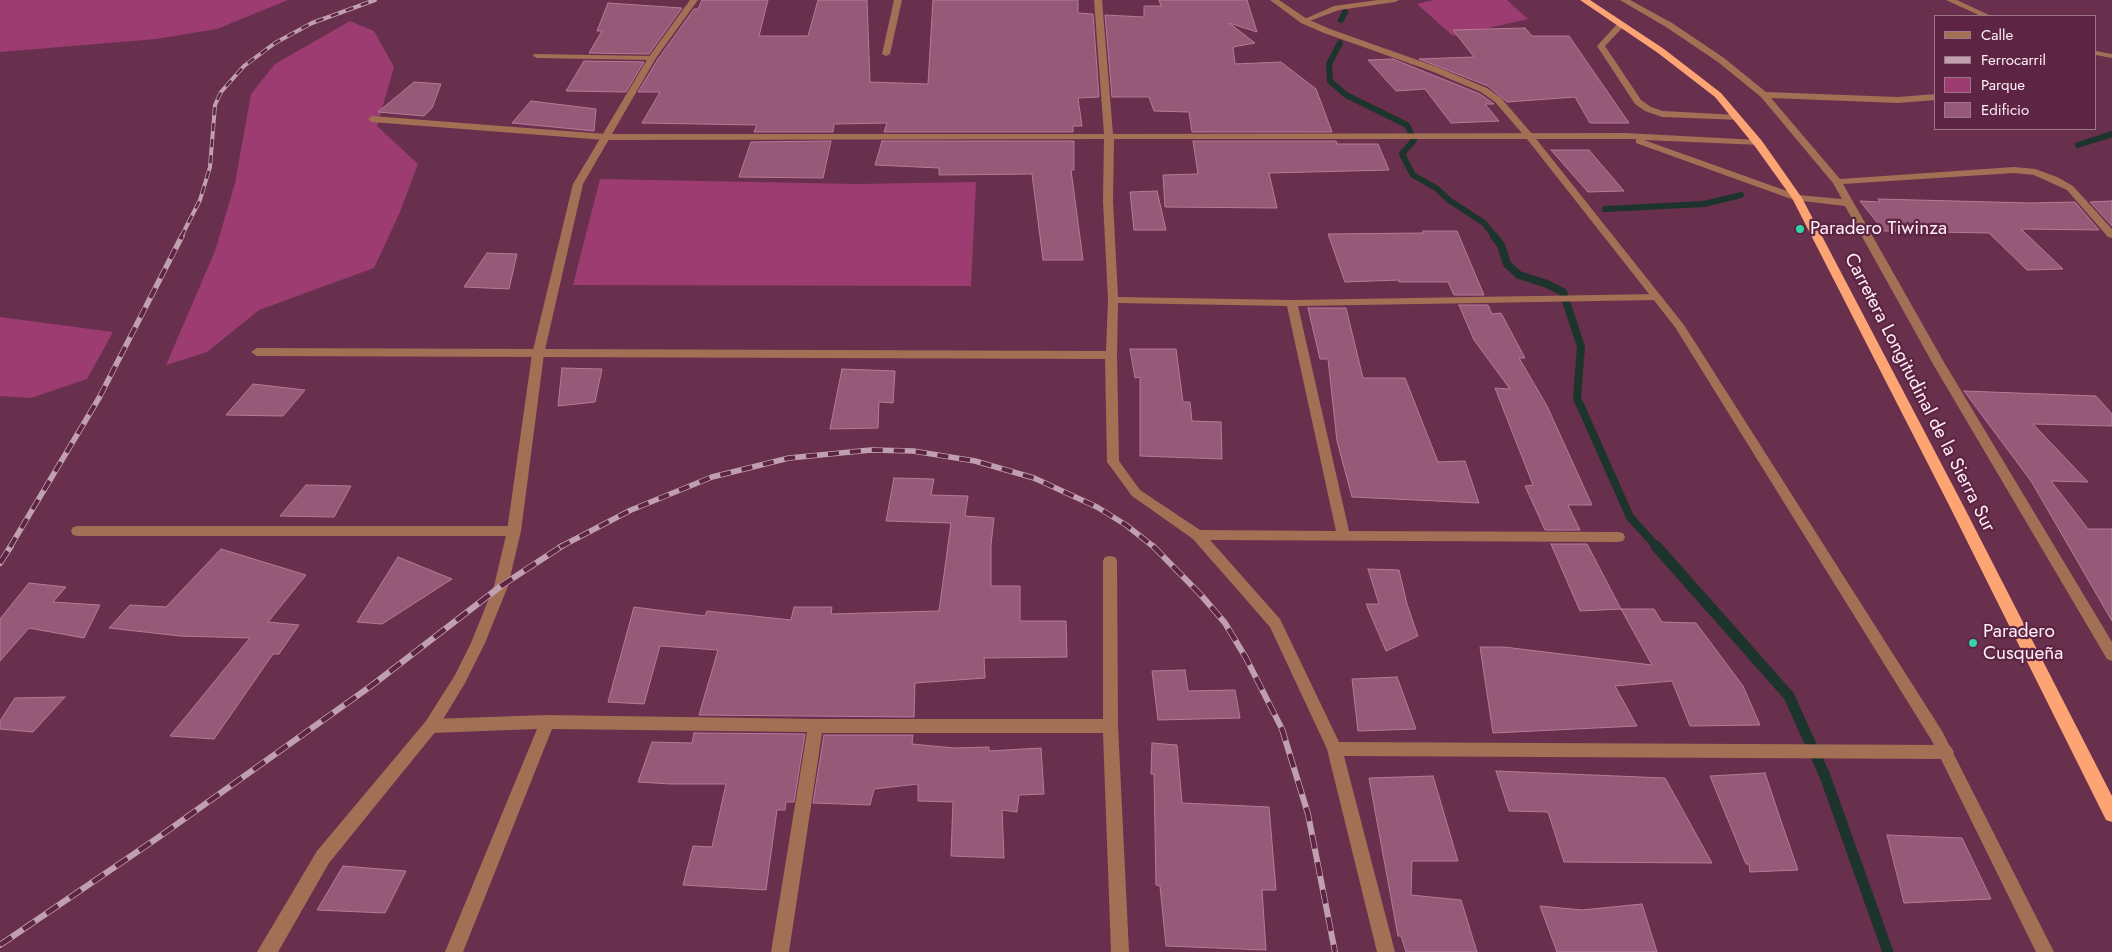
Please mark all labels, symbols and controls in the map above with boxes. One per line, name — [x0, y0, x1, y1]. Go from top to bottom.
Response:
legend — [1934, 15, 2097, 130]
text: Calle — [1981, 24, 2013, 46]
text: Ferrocarril — [1981, 49, 2046, 71]
text: Parque — [1981, 74, 2025, 96]
text: Edificio — [1981, 99, 2029, 121]
place label: Paradero Tiwinza — [1810, 218, 1947, 240]
marker: Paradero Tiwinza — [1794, 223, 1806, 235]
street label: Carretera Longitudinal de la Sierra Sur — [1838, 250, 2000, 536]
place label: Paradero Cusqueña — [1983, 621, 2063, 665]
marker: Paradero Cusqueña — [1967, 637, 1979, 649]

